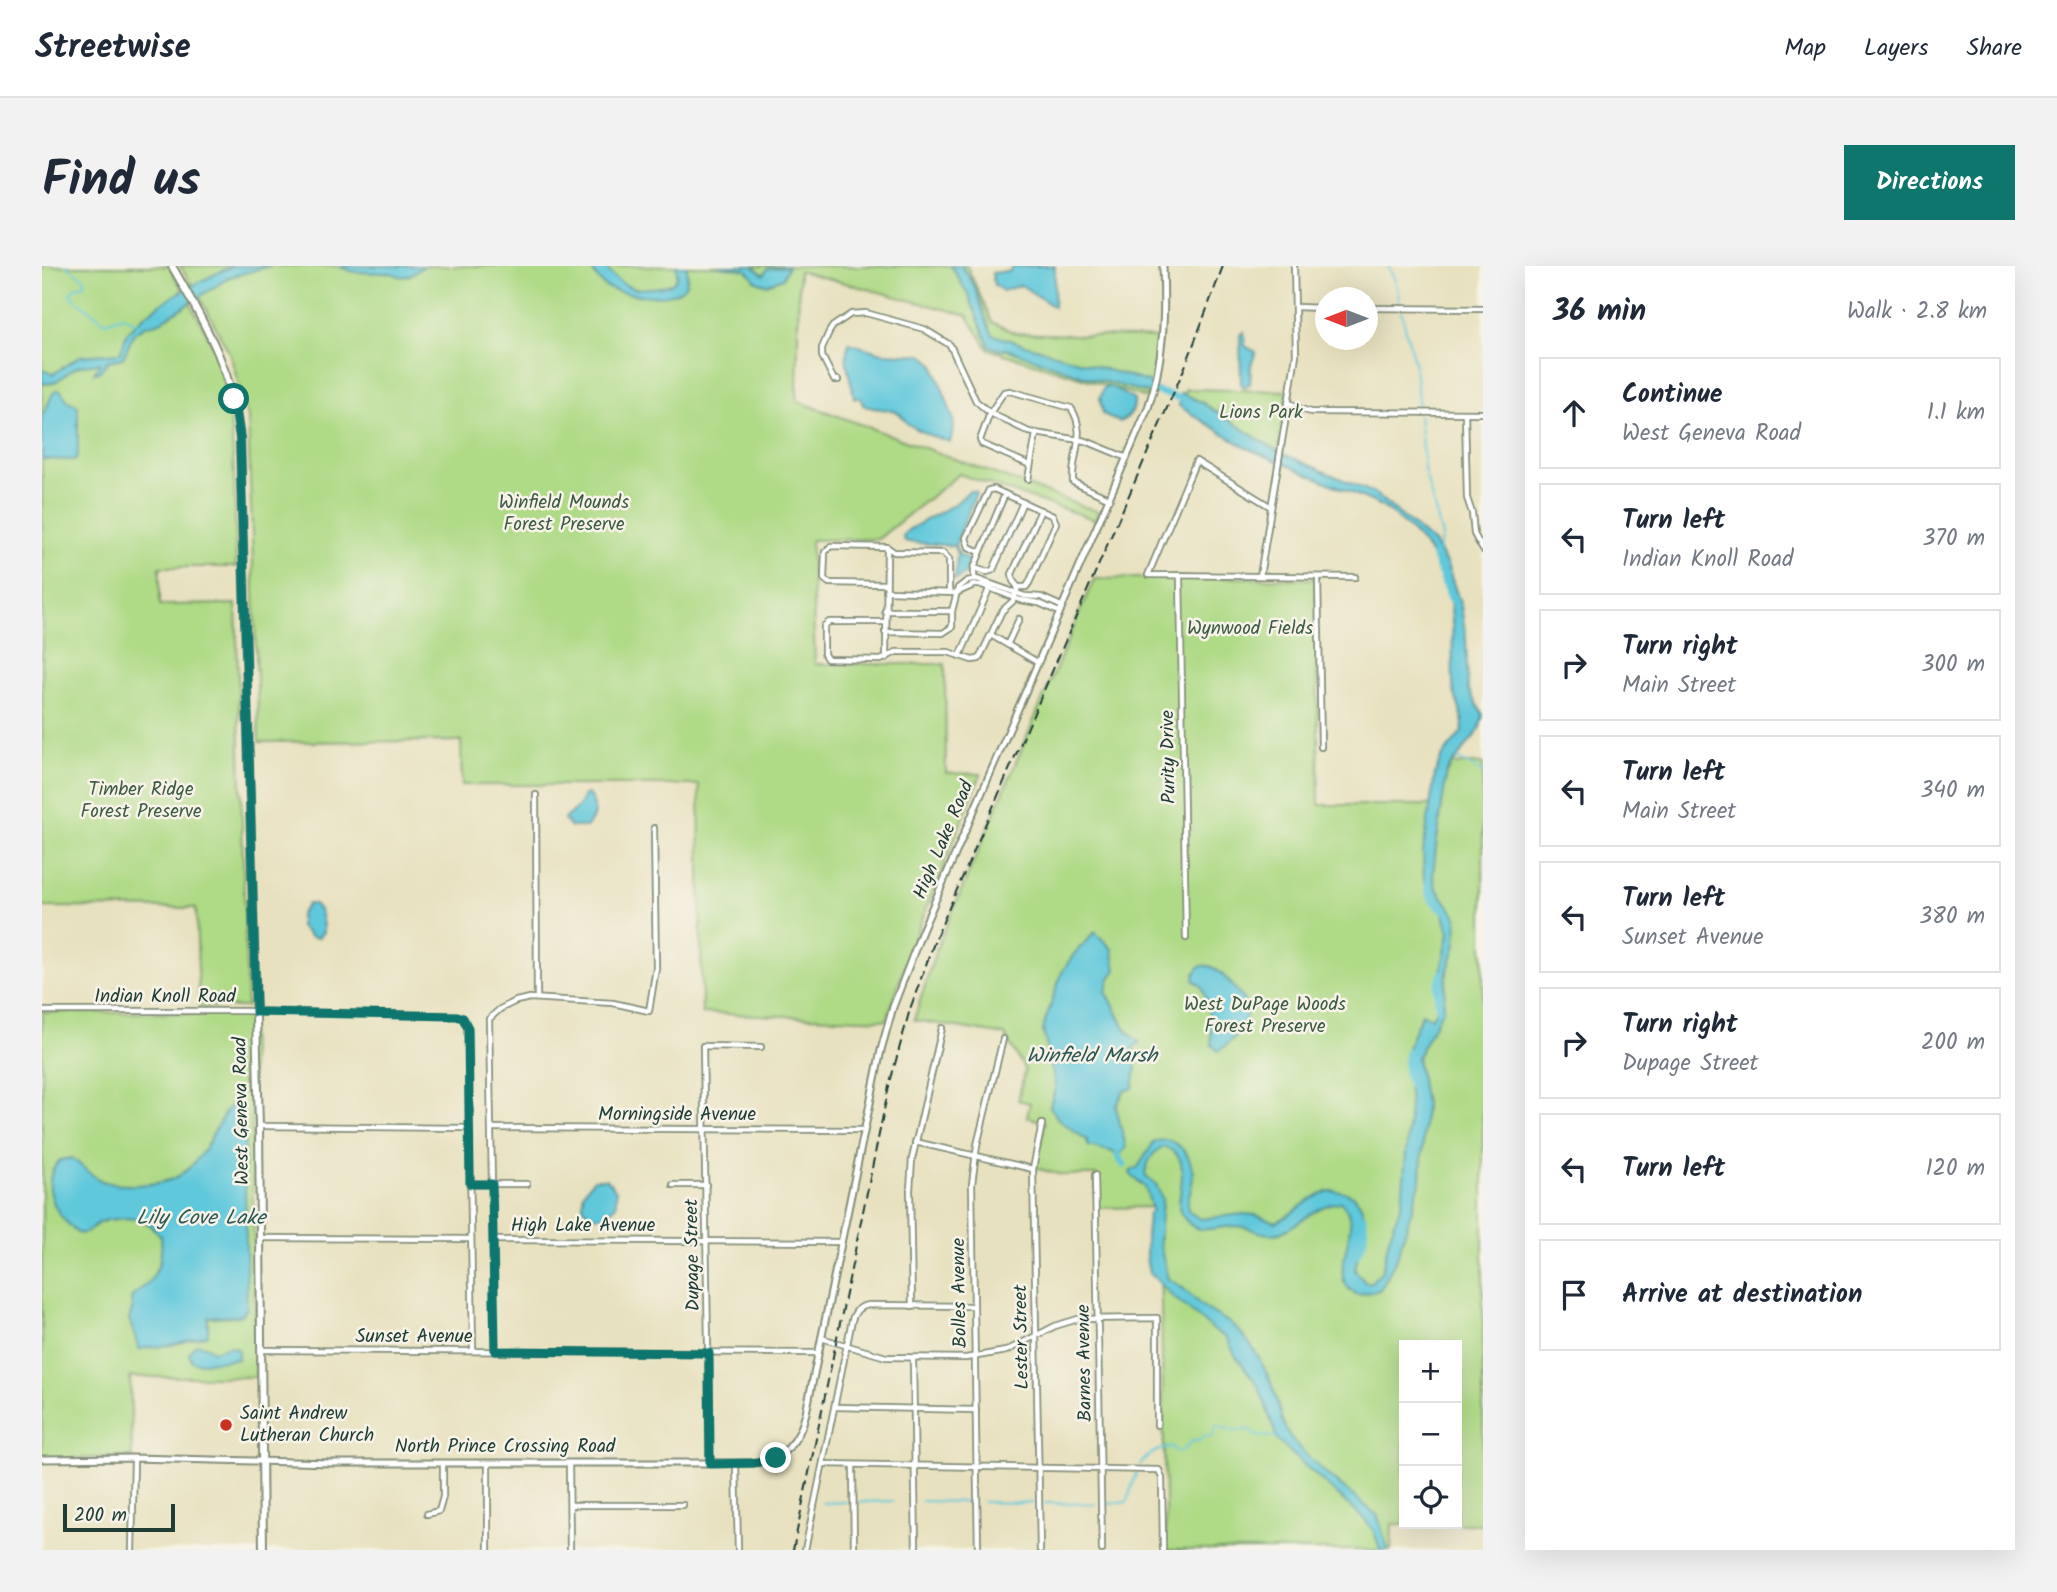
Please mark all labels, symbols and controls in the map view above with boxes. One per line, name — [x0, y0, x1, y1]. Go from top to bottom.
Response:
text: Streetwise — [35, 22, 191, 75]
text: Map — [1784, 29, 1826, 68]
text: Layers — [1864, 29, 1928, 68]
text: Share — [1966, 29, 2022, 68]
text: Find us — [42, 143, 200, 221]
button: Directions — [1844, 145, 2015, 220]
north arrow — [1315, 287, 1378, 350]
text: 36 min — [1553, 288, 1646, 336]
text: Walk · 2.8 km — [1847, 294, 1987, 330]
text: Continue — [1622, 374, 1723, 416]
route start — [218, 383, 249, 414]
icon: ahead — [1555, 394, 1593, 432]
text: 1.1 km — [1927, 395, 1985, 431]
park label: Lions Park — [1219, 398, 1303, 428]
text: West Geneva Road — [1622, 416, 1801, 452]
park label: Winfield Mounds Forest Preserve — [499, 488, 629, 540]
text: Turn left — [1622, 500, 1725, 542]
icon: left — [1555, 520, 1593, 558]
text: 370 m — [1922, 521, 1985, 557]
text: Indian Knoll Road — [1622, 542, 1794, 578]
park label: Wynwood Fields — [1187, 614, 1313, 644]
text: Turn right — [1622, 626, 1738, 668]
icon: right — [1555, 646, 1593, 684]
text: 300 m — [1921, 647, 1985, 683]
text: Main Street — [1622, 668, 1736, 704]
street label: Purity Drive — [1153, 709, 1185, 804]
text: Turn left — [1622, 752, 1725, 794]
icon: left — [1555, 772, 1593, 810]
text: 340 m — [1920, 773, 1985, 809]
park label: Timber Ridge Forest Preserve — [80, 775, 202, 827]
street label: High Lake Road — [905, 775, 983, 904]
text: Main Street — [1622, 794, 1736, 830]
text: Turn left — [1622, 878, 1725, 920]
icon: left — [1555, 898, 1593, 936]
text: 380 m — [1919, 899, 1985, 935]
text: Sunset Avenue — [1622, 920, 1764, 956]
street label: Indian Knoll Road — [94, 982, 236, 1012]
park label: West DuPage Woods Forest Preserve — [1184, 990, 1346, 1042]
text: Turn right — [1622, 1004, 1738, 1046]
icon: right — [1555, 1024, 1593, 1062]
text: 200 m — [1921, 1025, 1985, 1061]
street label: West Geneva Road — [226, 1036, 258, 1185]
water label: Winfield Marsh — [1027, 1040, 1159, 1073]
text: Dupage Street — [1622, 1046, 1759, 1082]
street label: Morningside Avenue — [598, 1100, 756, 1130]
text: Turn left — [1622, 1148, 1725, 1190]
icon: left — [1555, 1150, 1593, 1188]
text: 120 m — [1925, 1151, 1985, 1187]
street label: Dupage Street — [677, 1198, 709, 1312]
water label: Lily Cove Lake — [136, 1202, 268, 1235]
street label: High Lake Avenue — [511, 1211, 656, 1241]
street label: Bolles Avenue — [944, 1237, 976, 1348]
text: Arrive at destination — [1622, 1274, 1862, 1316]
icon: arrive — [1555, 1276, 1593, 1314]
street label: Lester Street — [1006, 1284, 1038, 1390]
street label: Barnes Avenue — [1069, 1303, 1101, 1422]
street label: Sunset Avenue — [356, 1322, 473, 1352]
map controls — [1399, 1340, 1462, 1529]
button: + — [1399, 1340, 1462, 1403]
place label: Saint Andrew Lutheran Church — [240, 1399, 374, 1451]
button: − — [1399, 1403, 1462, 1466]
marker: Saint Andrew Lutheran Church — [218, 1417, 234, 1433]
street label: North Prince Crossing Road — [395, 1432, 616, 1462]
route end — [760, 1442, 791, 1473]
button: locate — [1399, 1466, 1462, 1529]
scale bar — [63, 1501, 175, 1533]
text: 200 m — [74, 1501, 127, 1531]

